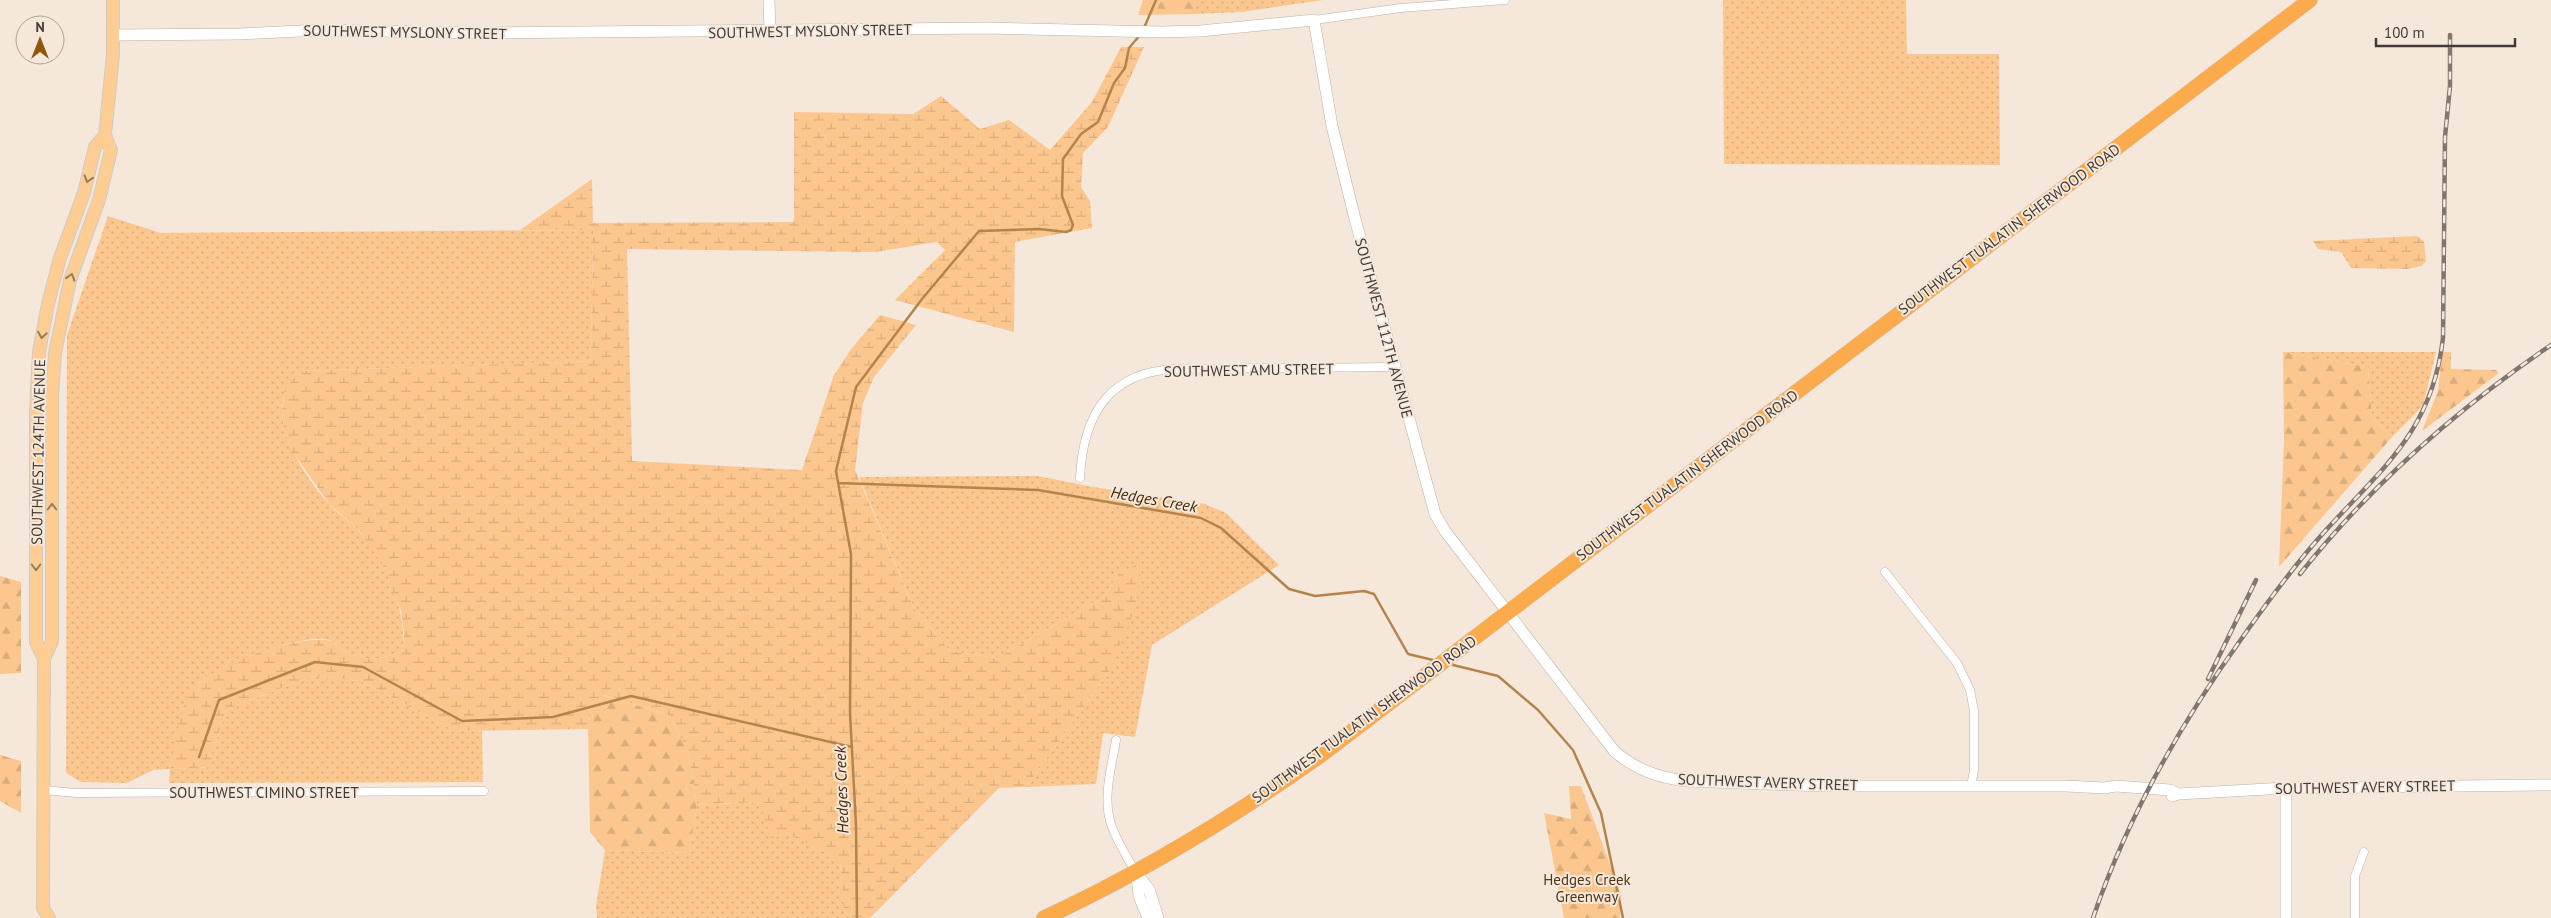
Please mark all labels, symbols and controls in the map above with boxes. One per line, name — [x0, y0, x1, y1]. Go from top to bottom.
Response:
north arrow — [15, 15, 65, 65]
scale bar — [2376, 15, 2515, 47]
text: N — [35, 18, 45, 36]
street label: SOUTHWEST MYSLONY STREET — [708, 20, 913, 42]
street label: SOUTHWEST MYSLONY STREET — [303, 21, 508, 43]
text: 100 m — [2384, 23, 2425, 42]
street label: SOUTHWEST TUALATIN SHERWOOD ROAD — [1894, 139, 2124, 319]
one-way arrow — [83, 175, 93, 183]
street label: SOUTHWEST 112TH AVENUE — [1351, 236, 1417, 420]
one-way arrow — [65, 273, 75, 281]
one-way arrow — [37, 331, 47, 339]
street label: SOUTHWEST 124TH AVENUE — [27, 359, 49, 545]
street label: SOUTHWEST AMU STREET — [1164, 359, 1335, 381]
street label: SOUTHWEST TUALATIN SHERWOOD ROAD — [1572, 385, 1802, 565]
water label: Hedges Creek — [1109, 482, 1200, 517]
one-way arrow — [47, 503, 57, 510]
one-way arrow — [31, 564, 41, 572]
street label: SOUTHWEST TUALATIN SHERWOOD ROAD — [1248, 631, 1480, 807]
water label: Hedges Creek — [829, 745, 853, 834]
street label: SOUTHWEST AVERY STREET — [1678, 769, 1859, 795]
street label: SOUTHWEST AVERY STREET — [2275, 776, 2456, 798]
street label: SOUTHWEST CIMINO STREET — [169, 783, 360, 802]
park label: Hedges Creek Greenway — [1543, 870, 1632, 906]

